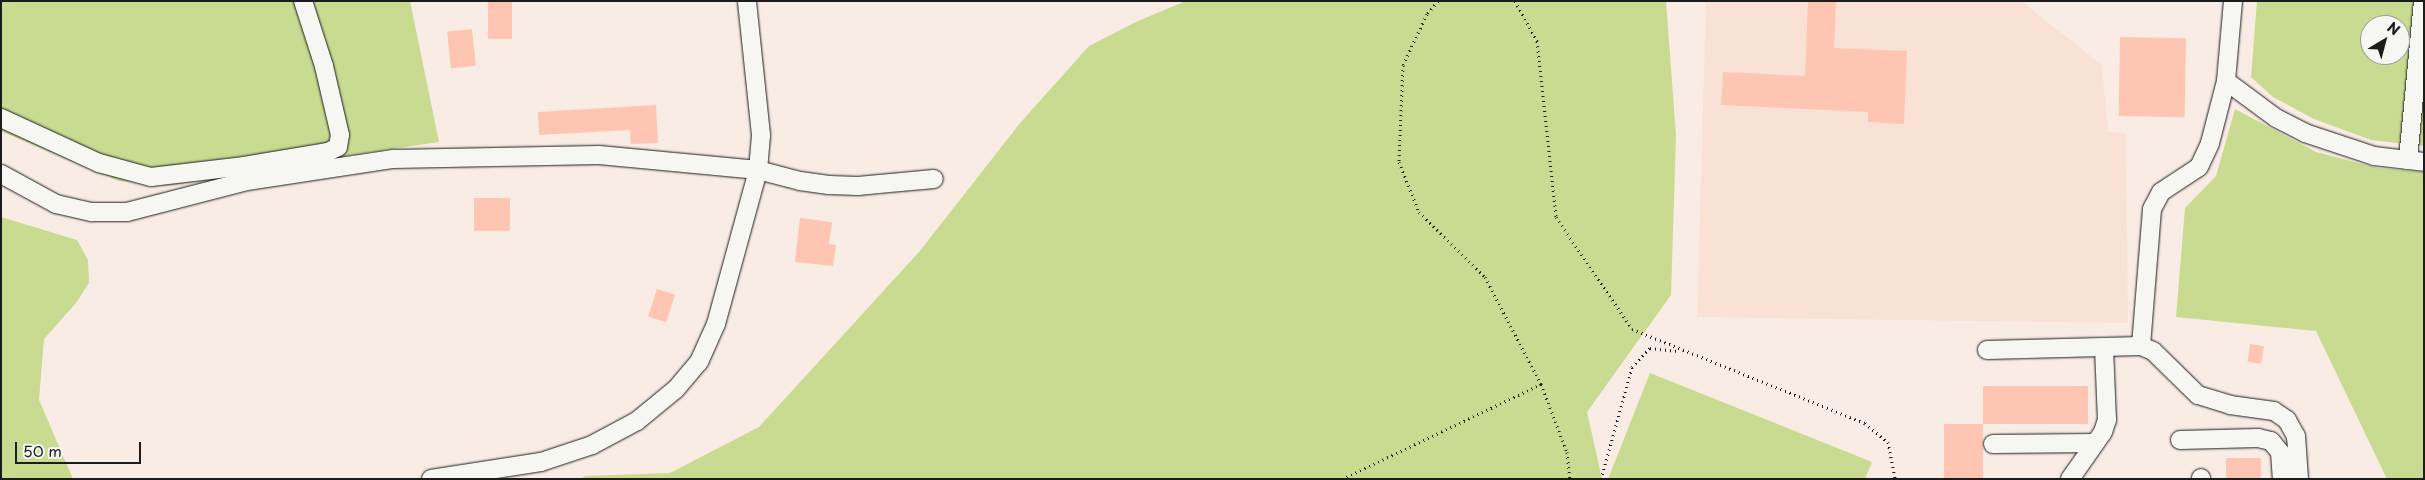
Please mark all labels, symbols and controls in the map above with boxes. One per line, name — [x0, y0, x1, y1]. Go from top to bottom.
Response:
north arrow — [2360, 15, 2410, 65]
text: N — [2383, 17, 2404, 40]
scale bar — [18, 432, 144, 464]
text: 50 m — [23, 439, 62, 462]

